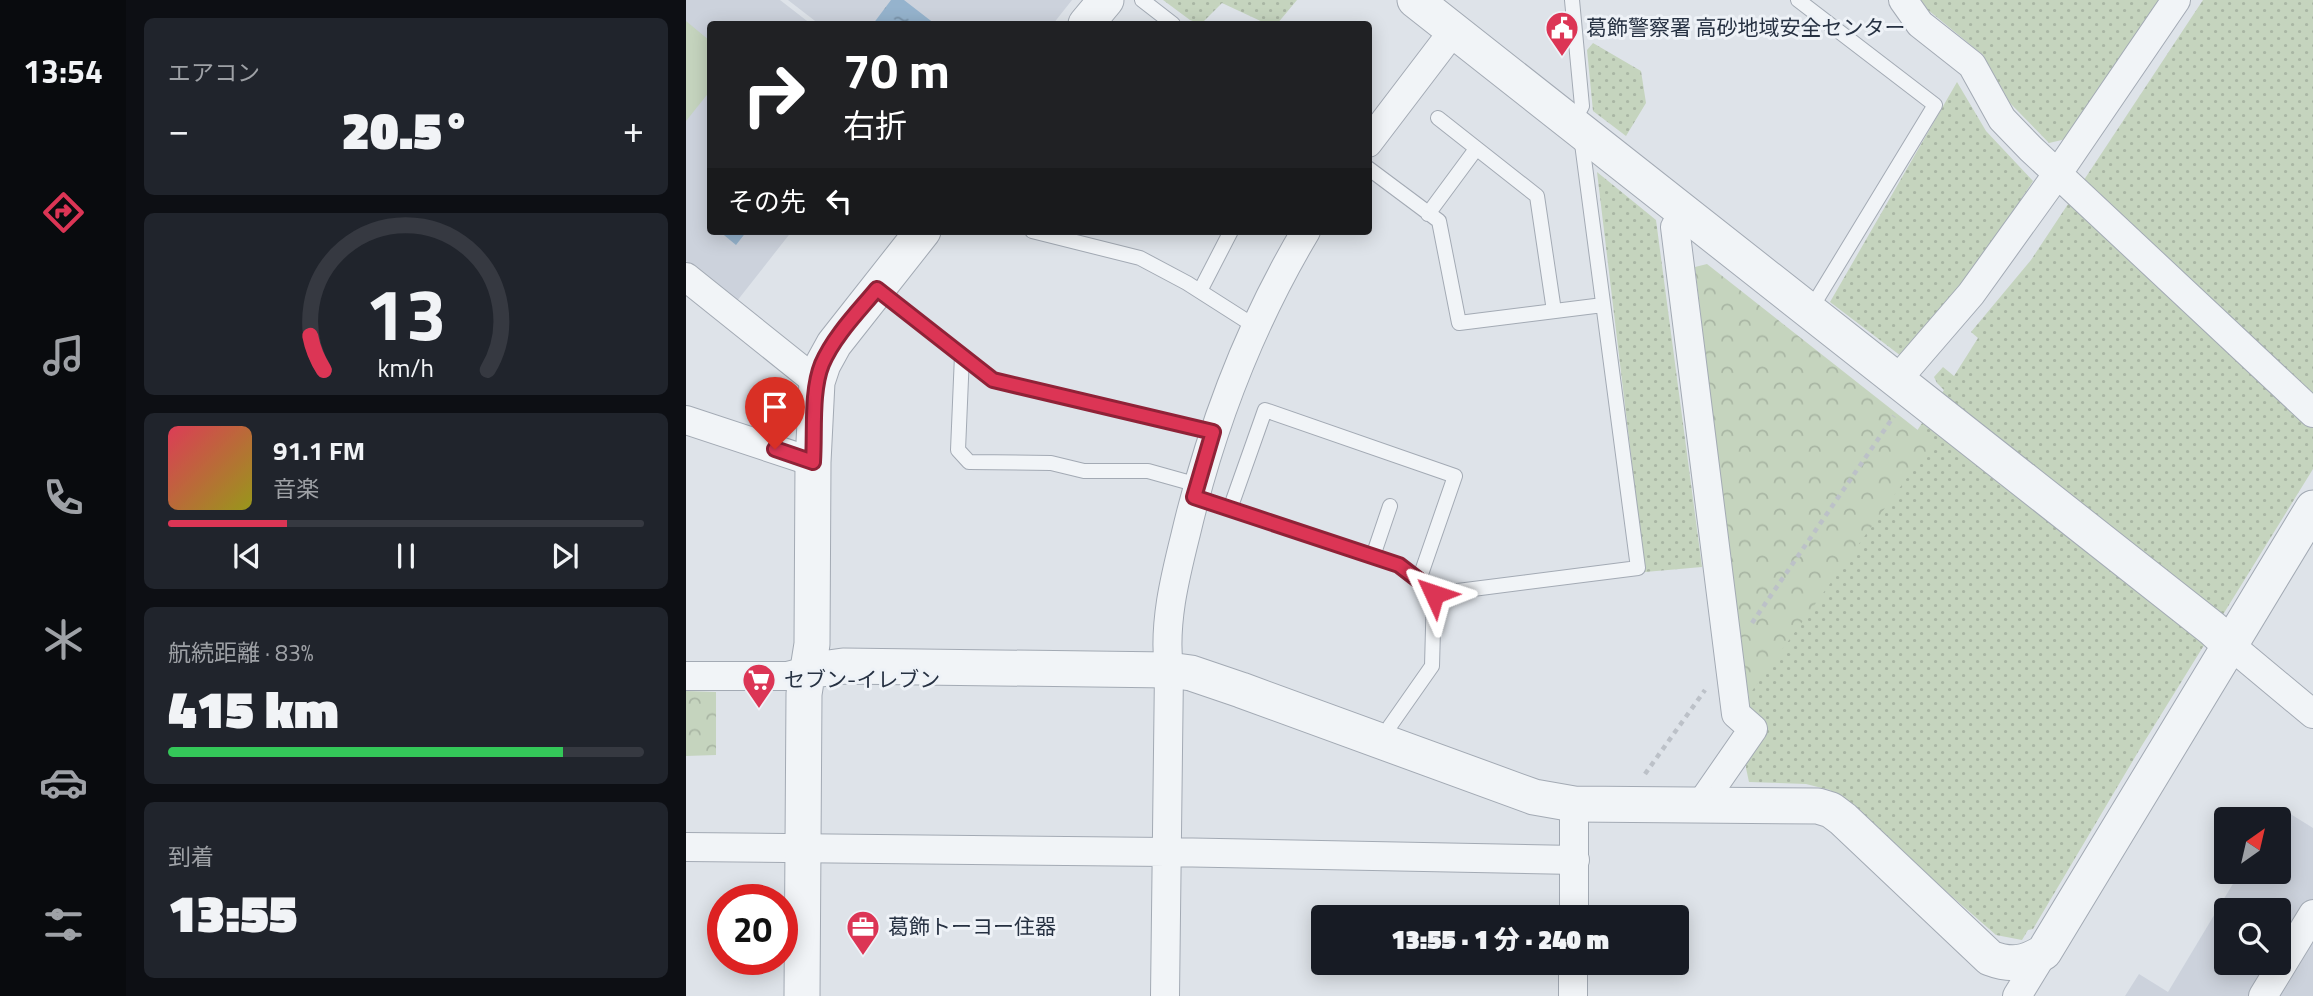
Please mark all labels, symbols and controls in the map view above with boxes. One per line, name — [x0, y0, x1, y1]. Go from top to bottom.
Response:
public building icon: 葛飾警察署 高砂地域安全センター — [1543, 9, 1581, 58]
place label: 葛飾警察署 高砂地域安全センター — [1586, 11, 1906, 43]
text: 70 m — [843, 32, 950, 107]
text: 13:54 — [23, 47, 103, 95]
icon: right — [728, 49, 819, 140]
text: エアコン — [168, 55, 260, 90]
text: 20.5° — [341, 90, 471, 169]
text: − — [168, 100, 189, 158]
text: + — [623, 100, 644, 158]
text: 右折 — [843, 101, 907, 149]
text: その先 — [728, 182, 806, 221]
icon: left — [820, 182, 858, 220]
icon: directions — [39, 188, 88, 237]
text: 13 — [365, 258, 447, 368]
icon: music — [39, 331, 88, 380]
text: km/h — [378, 348, 434, 386]
pin — [745, 377, 805, 449]
icon: arrive — [756, 388, 794, 426]
text: 91.1 FM — [273, 431, 365, 470]
text: 音楽 — [273, 471, 319, 506]
icon: phone — [39, 473, 88, 522]
icon: previous — [228, 537, 266, 575]
icon: pause — [387, 537, 425, 575]
icon: next — [546, 537, 584, 575]
position arrow — [1397, 557, 1471, 631]
icon: climate — [39, 615, 88, 664]
text: 航続距離 · 83% — [168, 635, 314, 670]
supermarket icon: セブン-イレブン — [740, 661, 778, 710]
place label: セブン-イレブン — [784, 663, 940, 695]
text: 415 km — [168, 669, 339, 748]
icon: car — [39, 758, 88, 807]
north arrow — [2214, 807, 2291, 884]
map controls — [2214, 807, 2291, 975]
text: 到着 — [168, 839, 214, 874]
text: 13:55 — [168, 873, 297, 952]
speed limit sign: 20 — [707, 884, 798, 975]
button: search — [2214, 898, 2291, 975]
icon: filters — [39, 900, 88, 949]
office icon: 葛飾トーヨー住器 — [844, 908, 882, 957]
place label: 葛飾トーヨー住器 — [888, 910, 1056, 942]
text: 13:55 · 1 分 · 240 m — [1391, 920, 1609, 959]

